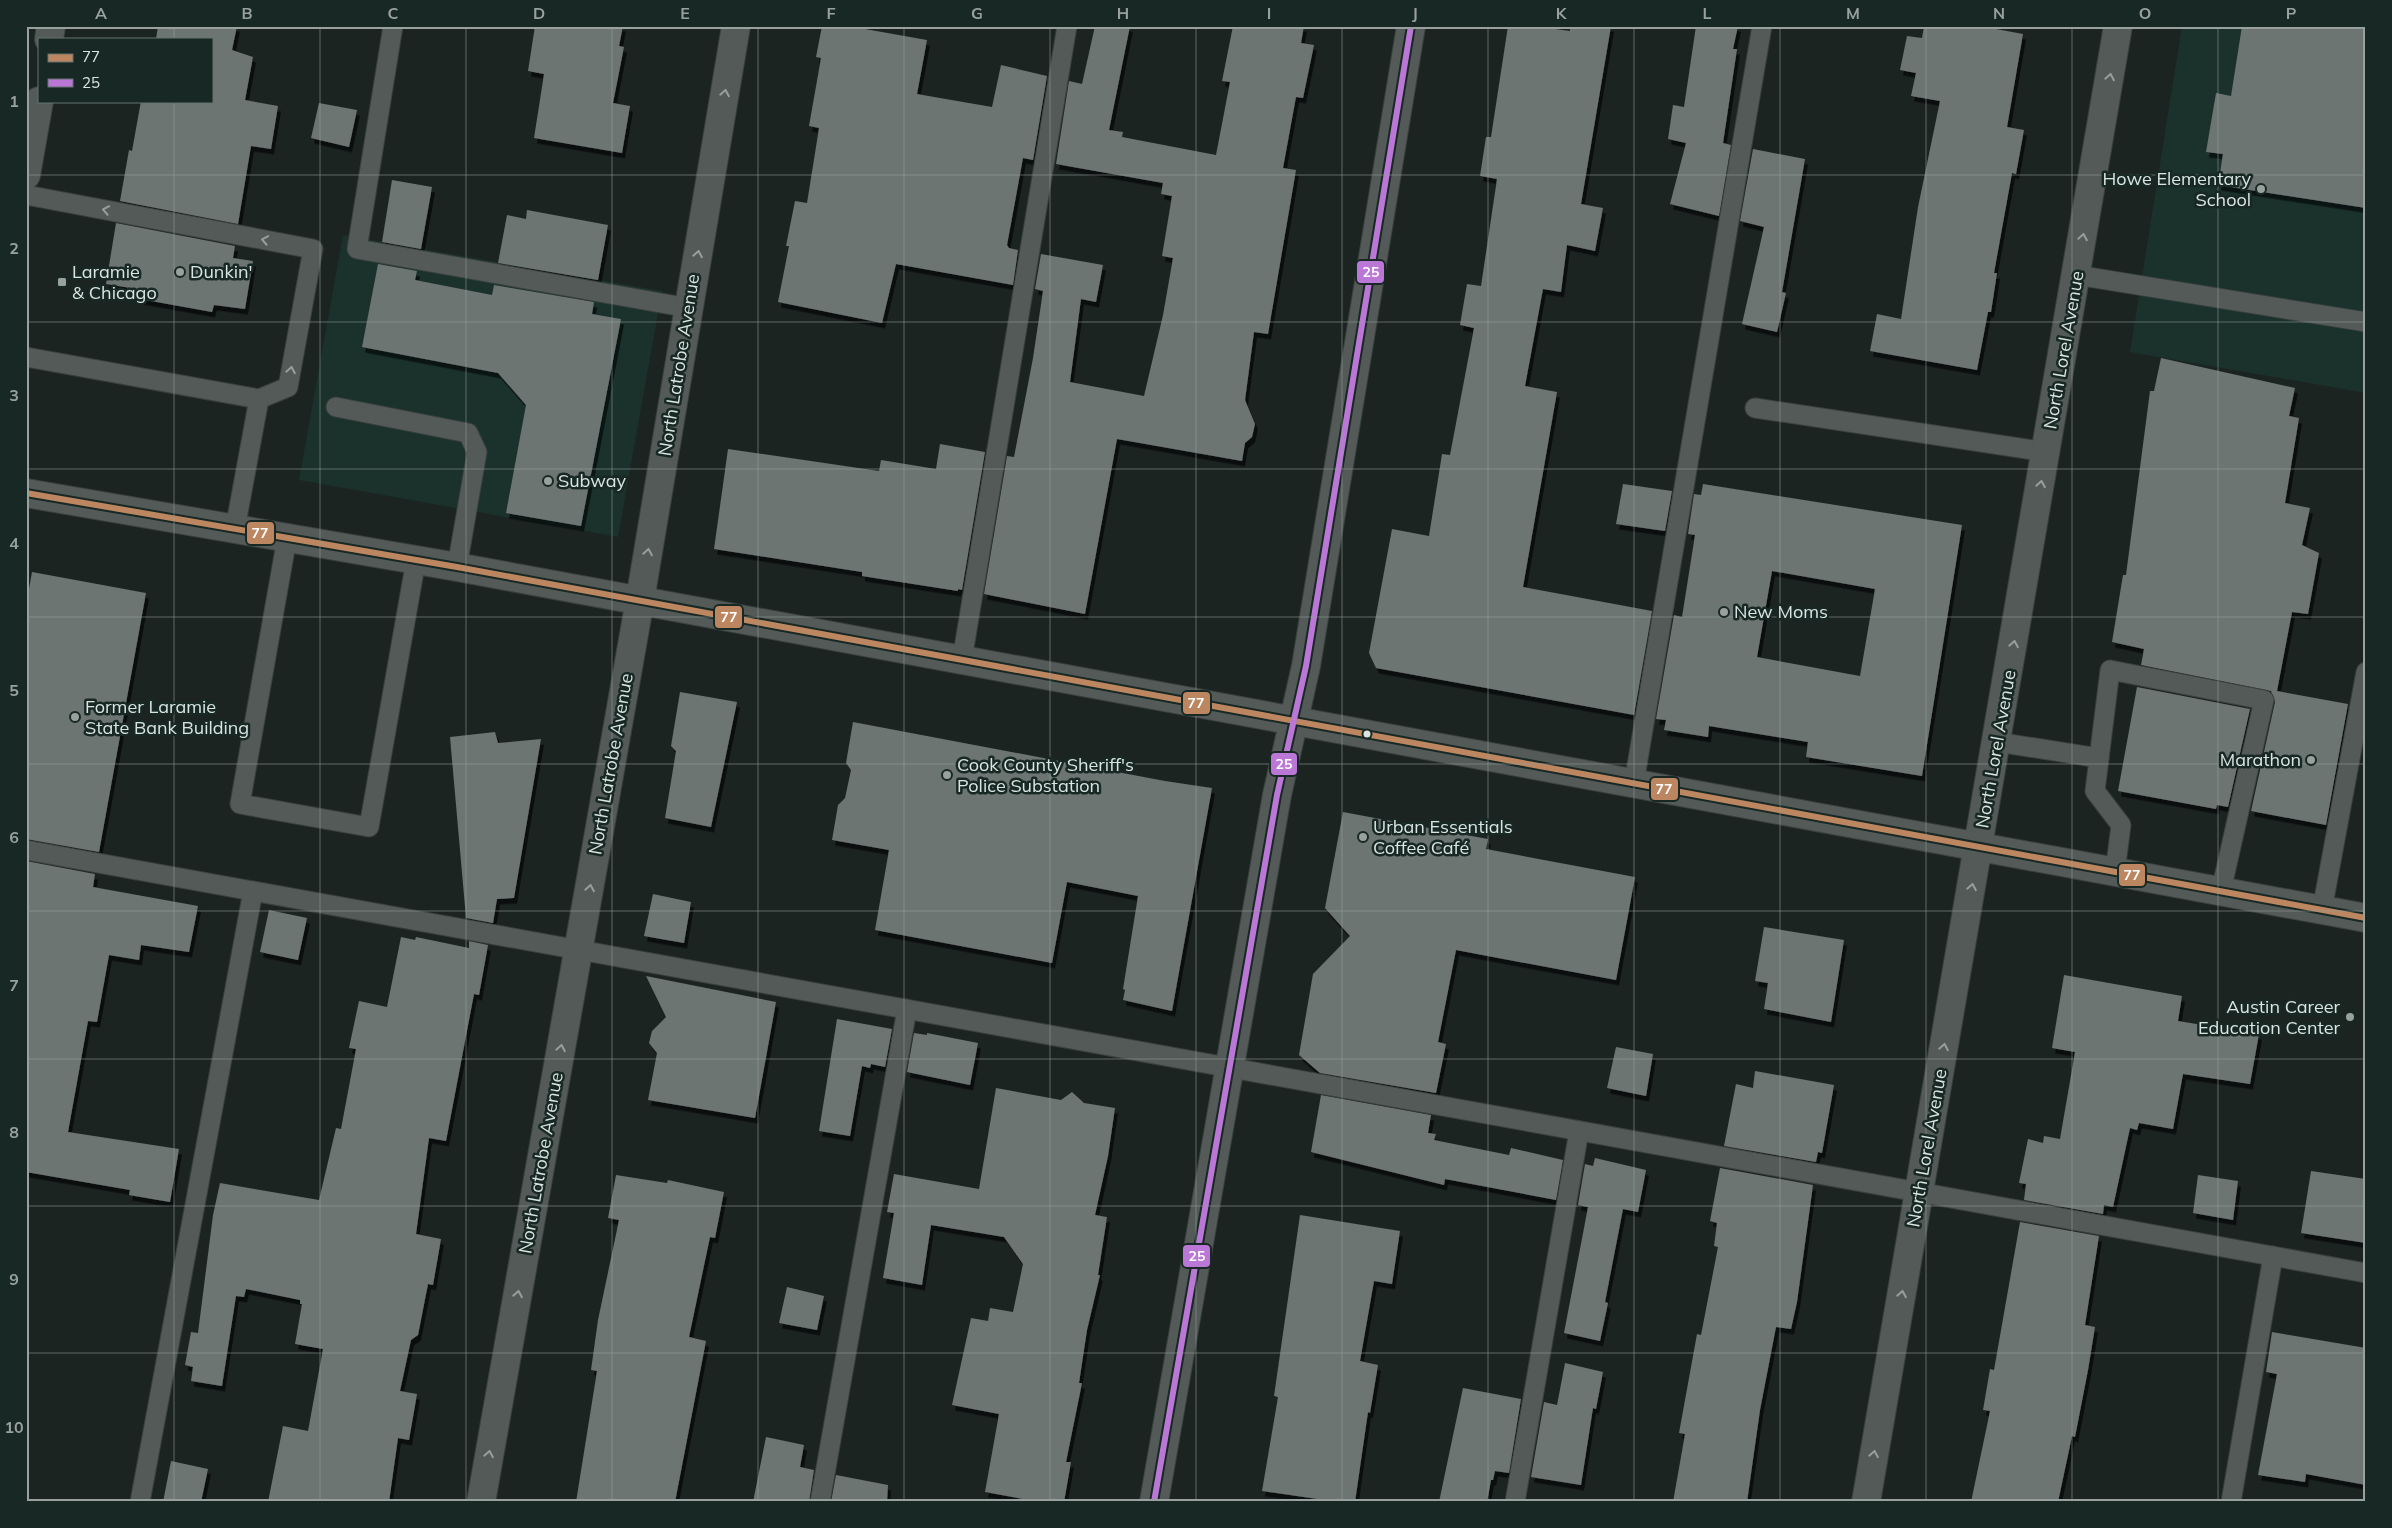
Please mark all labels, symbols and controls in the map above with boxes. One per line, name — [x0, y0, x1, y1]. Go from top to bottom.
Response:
text: A — [95, 3, 107, 23]
text: B — [241, 3, 253, 23]
text: C — [388, 3, 399, 23]
text: D — [533, 3, 545, 23]
text: E — [680, 3, 690, 23]
text: F — [826, 3, 836, 23]
text: G — [971, 3, 983, 23]
text: H — [1117, 3, 1129, 23]
text: I — [1267, 3, 1271, 23]
text: J — [1412, 3, 1418, 23]
text: K — [1556, 3, 1568, 23]
text: L — [1703, 3, 1712, 23]
text: M — [1846, 3, 1860, 23]
text: N — [1993, 3, 2005, 23]
text: O — [2139, 3, 2151, 23]
text: P — [2286, 3, 2297, 23]
legend — [38, 38, 212, 102]
text: 77 — [82, 47, 100, 66]
text: 25 — [82, 73, 100, 92]
one-way arrow — [2104, 73, 2114, 81]
one-way arrow — [719, 89, 729, 98]
text: 1 — [9, 91, 19, 111]
place label: Howe Elementary School — [2103, 167, 2251, 211]
marker: Howe Elementary School — [2255, 183, 2267, 195]
one-way arrow — [101, 205, 110, 216]
one-way arrow — [2077, 233, 2087, 241]
one-way arrow — [261, 235, 270, 246]
text: 2 — [9, 238, 19, 258]
one-way arrow — [692, 249, 702, 258]
place label: Laramie & Chicago — [72, 260, 157, 304]
place label: Dunkin' — [190, 260, 252, 283]
line badge: 25 — [1356, 260, 1385, 284]
text: 25 — [1363, 263, 1379, 281]
marker: Dunkin' — [174, 266, 186, 278]
street label: North Lorel Avenue — [2038, 269, 2089, 431]
street label: North Latrobe Avenue — [653, 272, 704, 458]
marker: Laramie & Chicago — [56, 276, 68, 288]
one-way arrow — [286, 366, 296, 375]
text: 3 — [9, 385, 19, 405]
place label: Subway — [558, 469, 626, 492]
marker: Subway — [542, 475, 554, 487]
one-way arrow — [2035, 479, 2045, 488]
line badge: 77 — [246, 521, 275, 545]
text: 77 — [252, 524, 268, 542]
text: 4 — [9, 533, 19, 553]
one-way arrow — [643, 548, 653, 557]
place label: New Moms — [1734, 600, 1828, 623]
line badge: 77 — [714, 605, 743, 629]
marker: New Moms — [1718, 606, 1730, 618]
text: 77 — [721, 608, 737, 626]
one-way arrow — [2008, 639, 2018, 648]
street label: North Lorel Avenue — [1970, 668, 2021, 830]
street label: North Latrobe Avenue — [583, 671, 638, 856]
text: 5 — [9, 680, 19, 700]
line badge: 77 — [1182, 691, 1211, 715]
text: 77 — [1188, 694, 1204, 712]
place label: Former Laramie State Bank Building — [85, 695, 249, 739]
marker: Former Laramie State Bank Building — [69, 711, 81, 723]
unlabelled marker — [1362, 729, 1372, 739]
place label: Marathon — [2220, 748, 2301, 771]
line badge: 25 — [1270, 752, 1298, 776]
place label: Cook County Sheriff's Police Substation — [957, 753, 1134, 797]
marker: Marathon — [2305, 754, 2317, 766]
text: 25 — [1276, 755, 1292, 773]
marker: Cook County Sheriff's Police Substation — [941, 769, 953, 781]
line badge: 77 — [1650, 777, 1679, 801]
text: 77 — [1656, 780, 1672, 798]
place label: Urban Essentials Coffee Café — [1373, 815, 1513, 859]
text: 6 — [9, 827, 19, 847]
marker: Urban Essentials Coffee Café — [1357, 831, 1369, 843]
line badge: 77 — [2118, 863, 2146, 887]
text: 77 — [2124, 866, 2140, 884]
one-way arrow — [584, 883, 594, 892]
one-way arrow — [1967, 883, 1977, 891]
text: 7 — [9, 975, 19, 995]
place label: Austin Career Education Center — [2198, 995, 2340, 1039]
marker: Austin Career Education Center — [2344, 1011, 2356, 1023]
one-way arrow — [556, 1043, 566, 1052]
one-way arrow — [1939, 1043, 1949, 1052]
street label: North Lorel Avenue — [1901, 1067, 1952, 1229]
street label: North Latrobe Avenue — [513, 1070, 568, 1255]
text: 8 — [9, 1122, 19, 1142]
line badge: 25 — [1182, 1244, 1211, 1268]
text: 25 — [1189, 1247, 1205, 1265]
text: 9 — [9, 1269, 19, 1289]
one-way arrow — [512, 1289, 522, 1298]
one-way arrow — [1896, 1289, 1906, 1298]
text: 10 — [4, 1417, 24, 1437]
one-way arrow — [484, 1449, 494, 1458]
one-way arrow — [1869, 1449, 1879, 1458]

